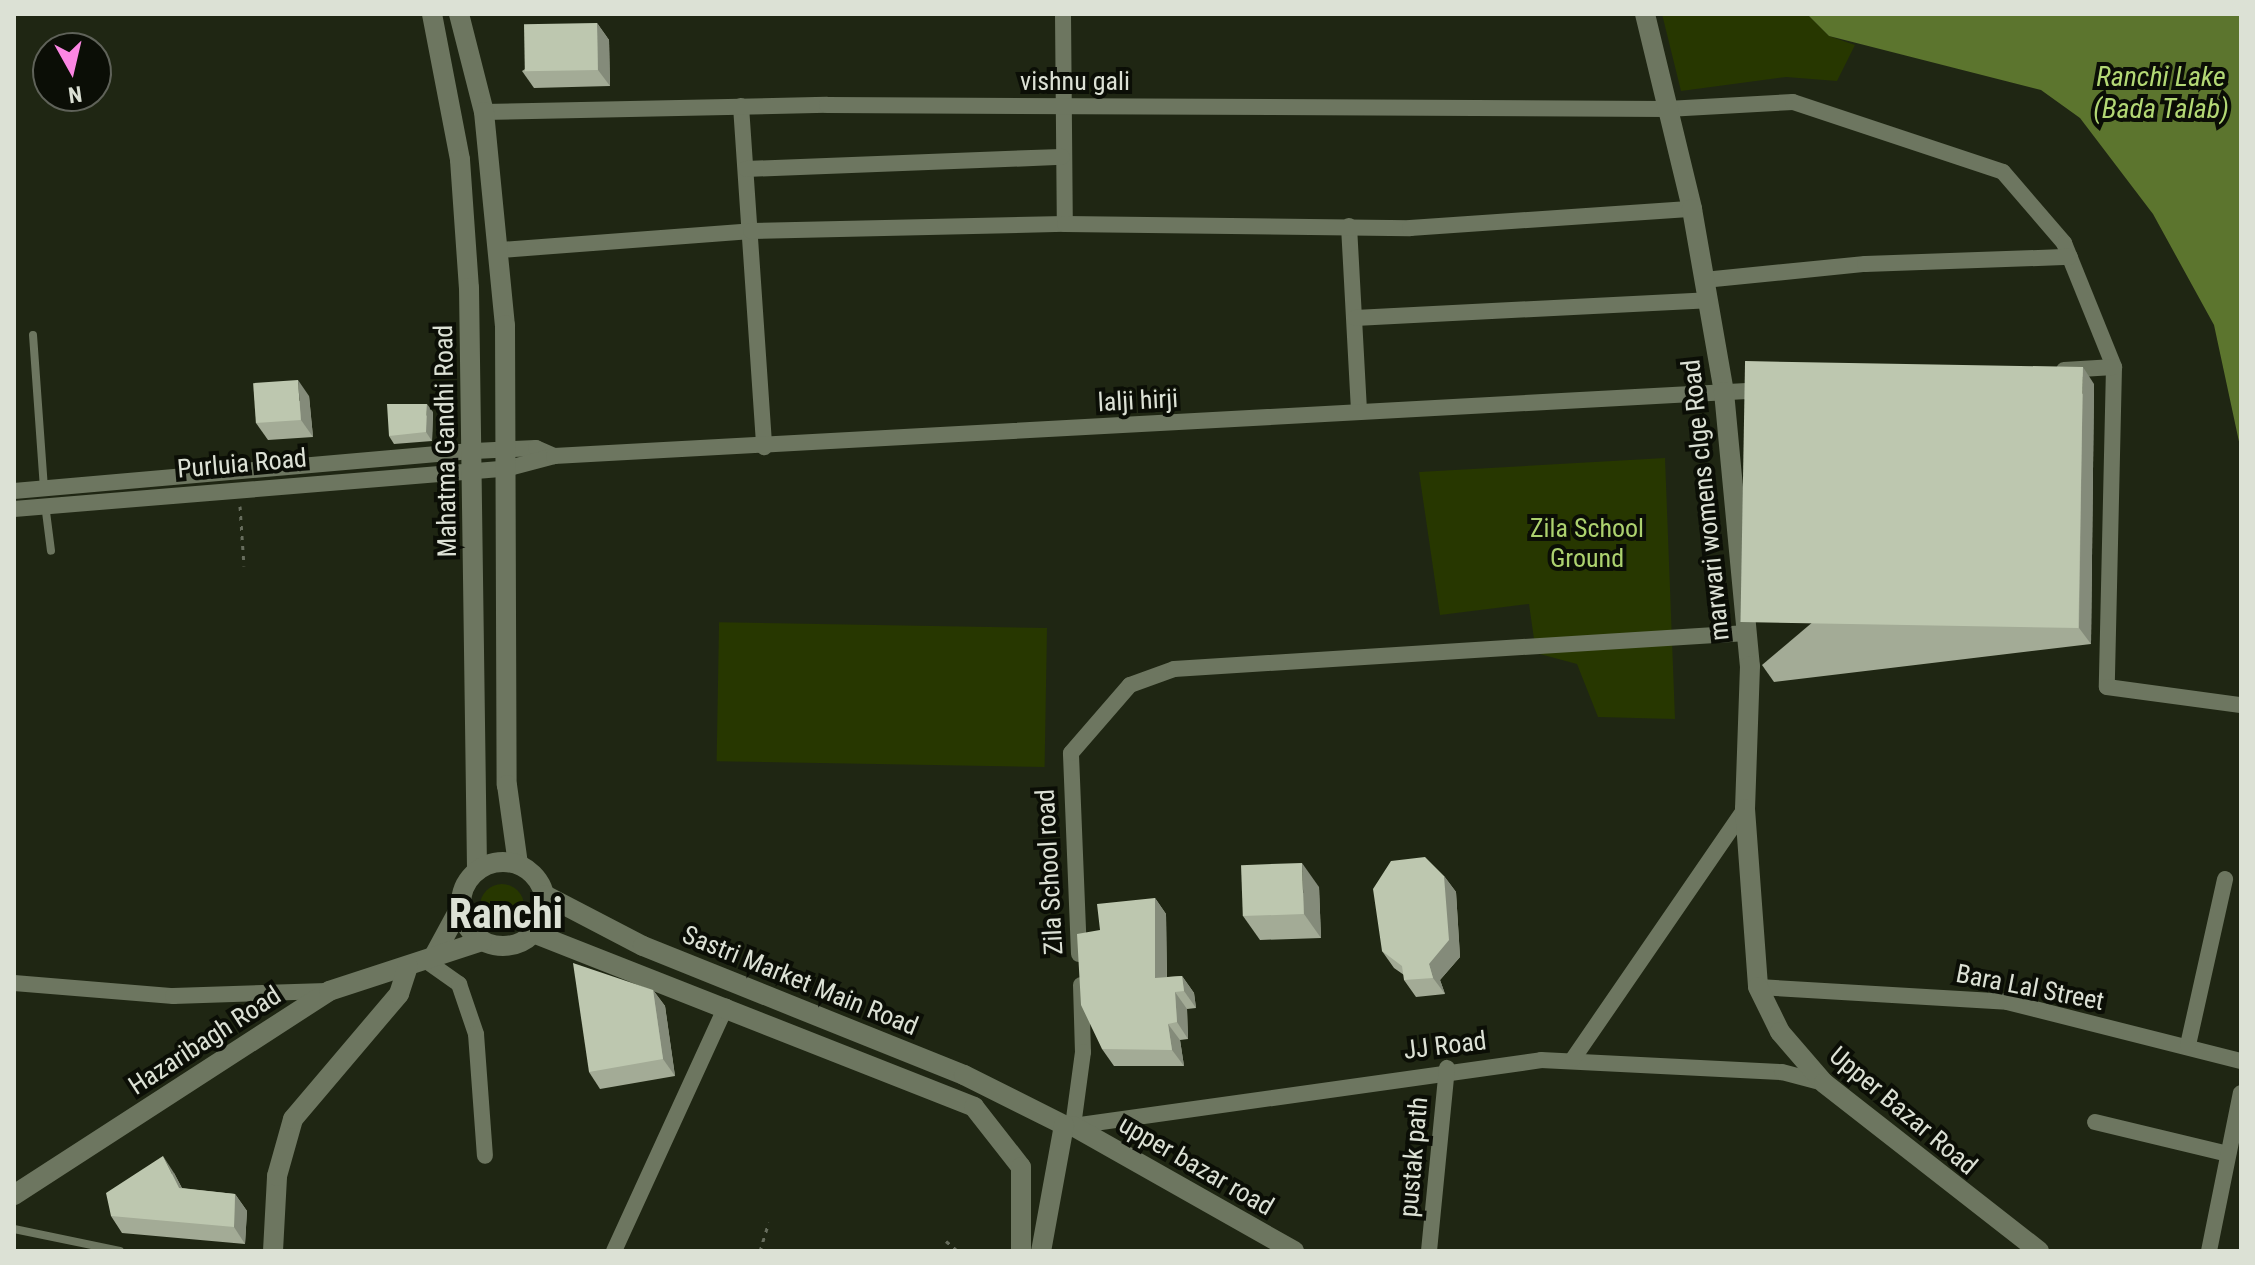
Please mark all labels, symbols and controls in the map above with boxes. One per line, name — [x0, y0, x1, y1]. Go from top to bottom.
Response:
north arrow — [32, 32, 112, 112]
water label: Ranchi Lake (Bada Talab) — [2093, 60, 2229, 126]
street label: vishnu gali — [1020, 66, 1130, 98]
text: N — [67, 81, 84, 108]
street label: Mahatma Gandhi Road — [428, 324, 464, 558]
street label: marwari womens clge Road — [1676, 358, 1736, 642]
street label: lalji hirji — [1097, 383, 1179, 419]
street label: Purluia Road — [176, 443, 308, 485]
park label: Zila School Ground — [1530, 513, 1644, 574]
street label: Zila School road — [1030, 788, 1070, 956]
district label: Ranchi — [449, 889, 563, 939]
street label: Sastri Market Main Road — [678, 919, 922, 1043]
street label: Bara Lal Street — [1953, 958, 2107, 1018]
street label: Hazaribagh Road — [123, 980, 287, 1102]
street label: JJ Road — [1402, 1025, 1488, 1067]
street label: Upper Bazar Road — [1823, 1040, 1983, 1182]
street label: pustak path — [1393, 1096, 1435, 1218]
street label: upper bazar road — [1113, 1109, 1279, 1223]

